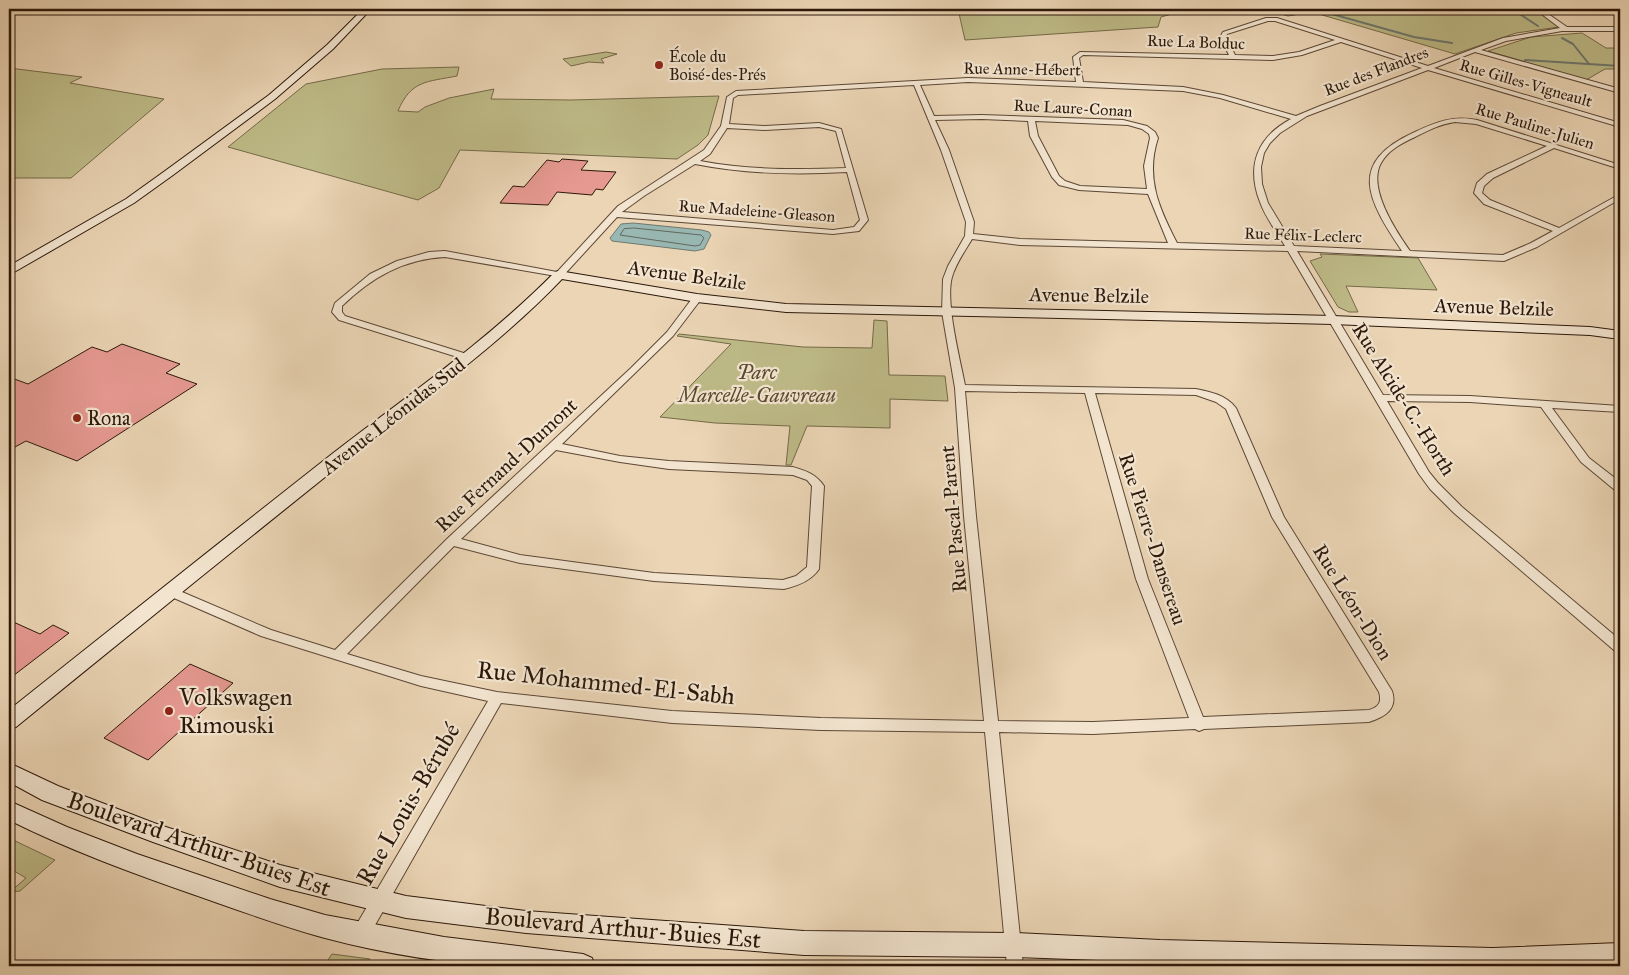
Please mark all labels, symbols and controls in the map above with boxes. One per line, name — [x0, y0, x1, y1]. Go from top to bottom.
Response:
street label: Rue La Bolduc — [1147, 31, 1246, 53]
street label: Rue des Flandres — [1321, 42, 1431, 100]
place label: École du Boisé-des-Prés — [669, 45, 766, 84]
street label: Rue Gilles-Vigneault — [1457, 55, 1595, 112]
street label: Rue Anne-Hébert — [963, 58, 1081, 80]
marker: École du Boisé-des-Prés — [653, 59, 665, 71]
street label: Rue Laure-Conan — [1013, 95, 1133, 121]
street label: Rue Pauline-Julien — [1473, 99, 1597, 154]
street label: Rue Madeleine-Gleason — [678, 196, 836, 226]
street label: Rue Félix-Leclerc — [1244, 223, 1362, 247]
street label: Avenue Belzile — [625, 255, 748, 295]
street label: Avenue Belzile — [1028, 282, 1149, 308]
street label: Avenue Belzile — [1433, 293, 1554, 321]
street label: Rue Alcide-C.-Horth — [1347, 318, 1461, 480]
street label: Avenue Léonidas Sud — [315, 352, 470, 480]
park label: Parc Marcelle-Gauvreau — [676, 360, 836, 407]
street label: Rue Fernand-Dumont — [430, 393, 582, 537]
place label: Rona — [87, 406, 131, 430]
marker: Rona — [71, 412, 83, 424]
street label: Rue Pascal-Parent — [935, 444, 971, 594]
street label: Rue Pierre-Dansereau — [1114, 450, 1192, 628]
street label: Rue Léon-Dion — [1308, 540, 1398, 664]
street label: Rue Mohammed-El-Sabh — [476, 655, 736, 711]
place label: Volkswagen Rimouski — [178, 682, 293, 740]
marker: Volkswagen Rimouski — [163, 705, 175, 717]
street label: Rue Louis-Bérubé — [349, 718, 467, 890]
street label: Boulevard Arthur-Buies Est — [63, 785, 335, 903]
street label: Boulevard Arthur-Buies Est — [484, 901, 763, 955]

